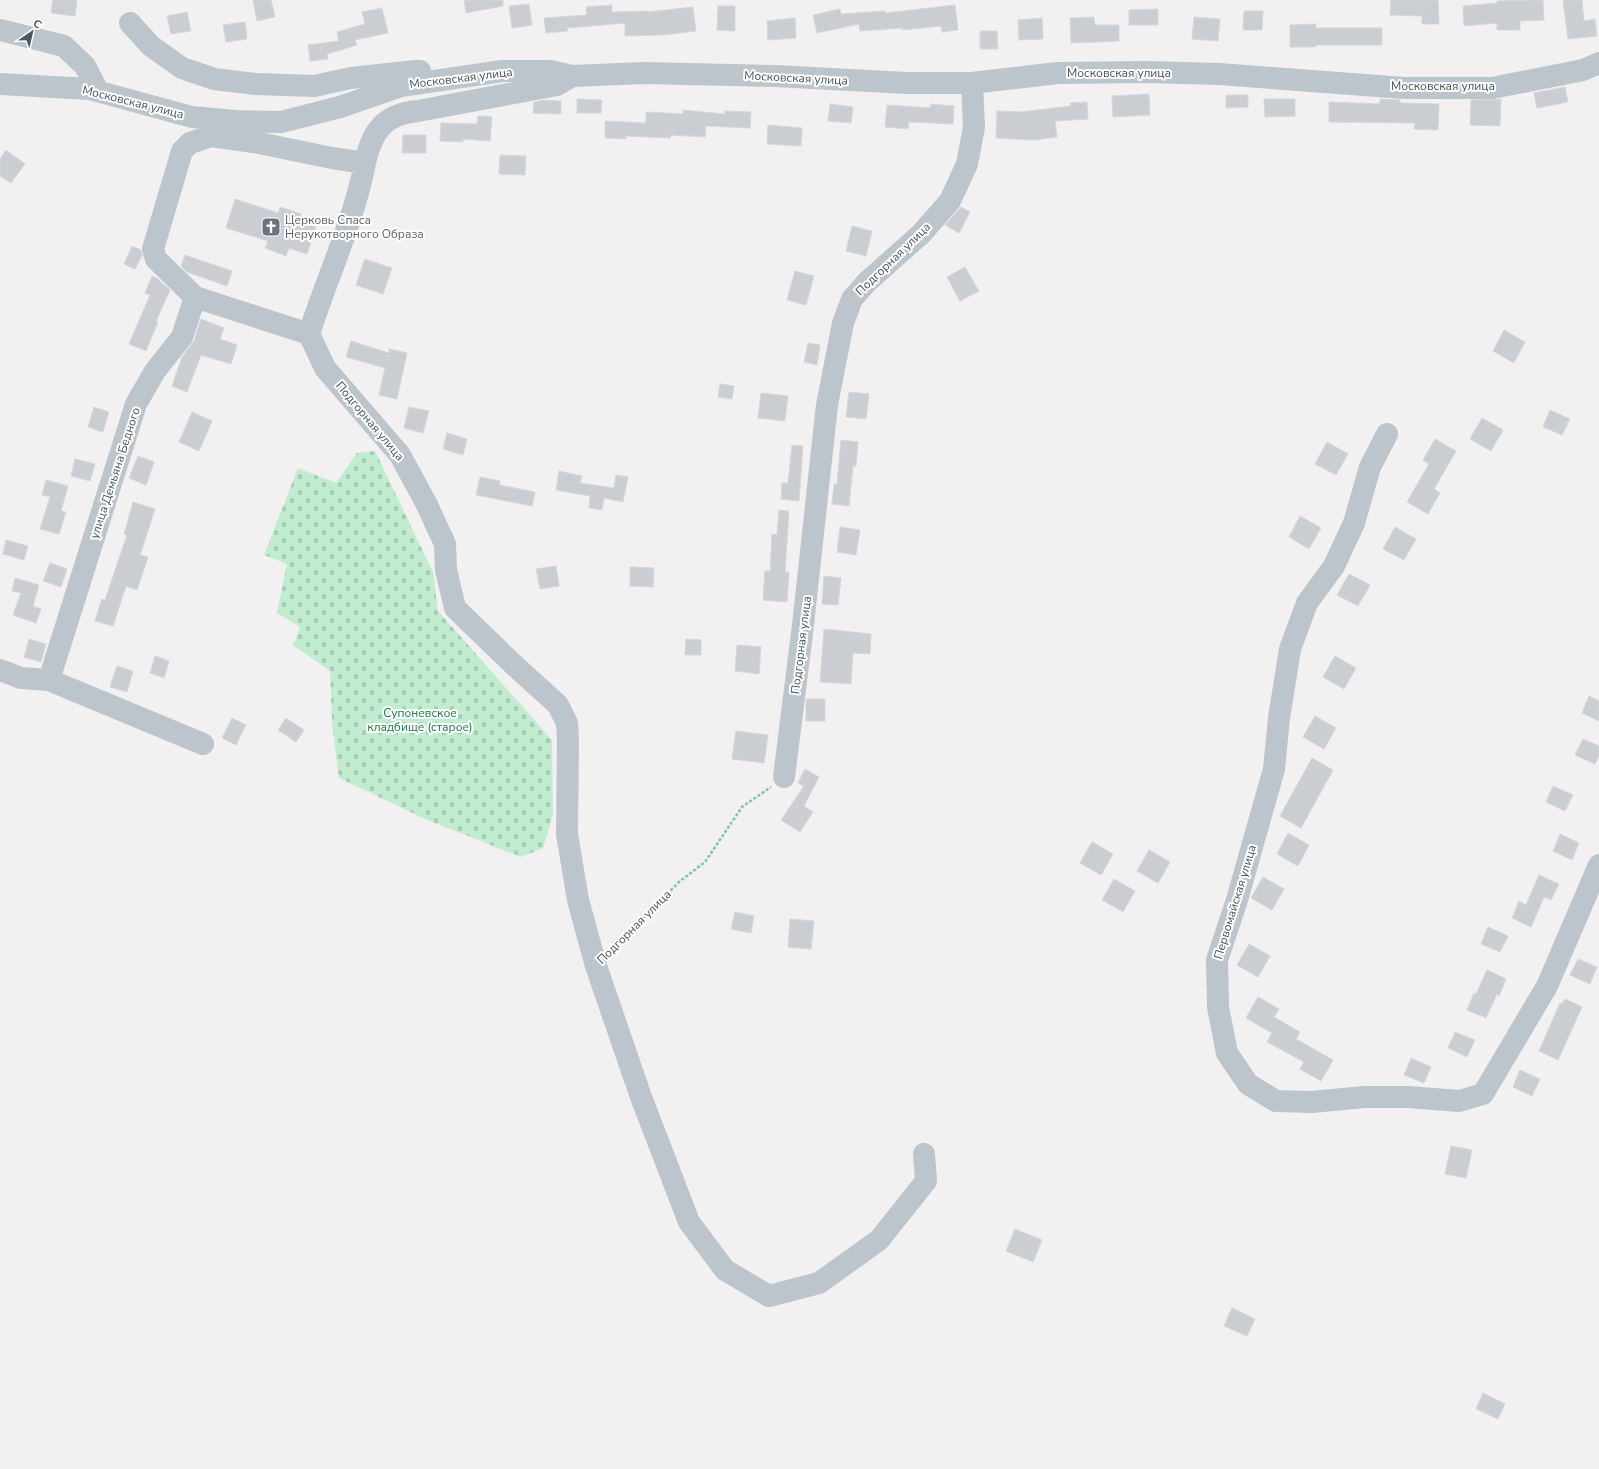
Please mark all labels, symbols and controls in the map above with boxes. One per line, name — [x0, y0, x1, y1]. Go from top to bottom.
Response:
north arrow — [12, 12, 52, 52]
text: С — [30, 16, 45, 33]
street label: Московская улица — [408, 64, 514, 92]
street label: Московская улица — [1067, 65, 1171, 81]
street label: Московская улица — [744, 67, 848, 89]
street label: Московская улица — [1391, 78, 1495, 94]
street label: Московская улица — [81, 82, 185, 122]
place label: Церковь Спаса Нерукотворного Образа — [285, 212, 424, 242]
church icon: Церковь Спаса Нерукотворного Образа — [260, 216, 282, 238]
street label: Подгорная улица — [852, 219, 934, 299]
street label: Подгорная улица — [332, 378, 408, 464]
street label: улица Демьяна Бедного — [86, 405, 144, 541]
street label: Подгорная улица — [787, 595, 815, 695]
park label: Супоневское кладбище (старое) — [367, 705, 473, 735]
street label: Первомайская улица — [1210, 843, 1260, 961]
street label: Подгорная улица — [593, 886, 675, 968]

